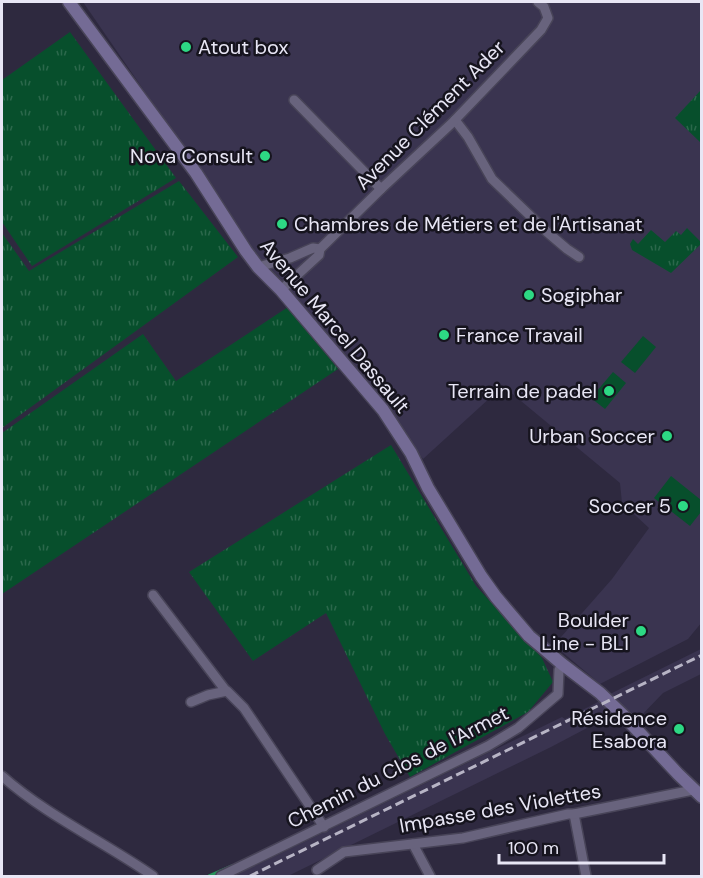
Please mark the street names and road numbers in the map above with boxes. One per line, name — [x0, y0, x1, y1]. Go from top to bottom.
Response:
street label: Avenue Clément Ader — [350, 35, 510, 195]
street label: Avenue Marcel Dassault — [254, 233, 416, 419]
street label: Chemin du Clos de l'Armet — [283, 700, 513, 834]
street label: Impasse des Violettes — [397, 777, 603, 839]

